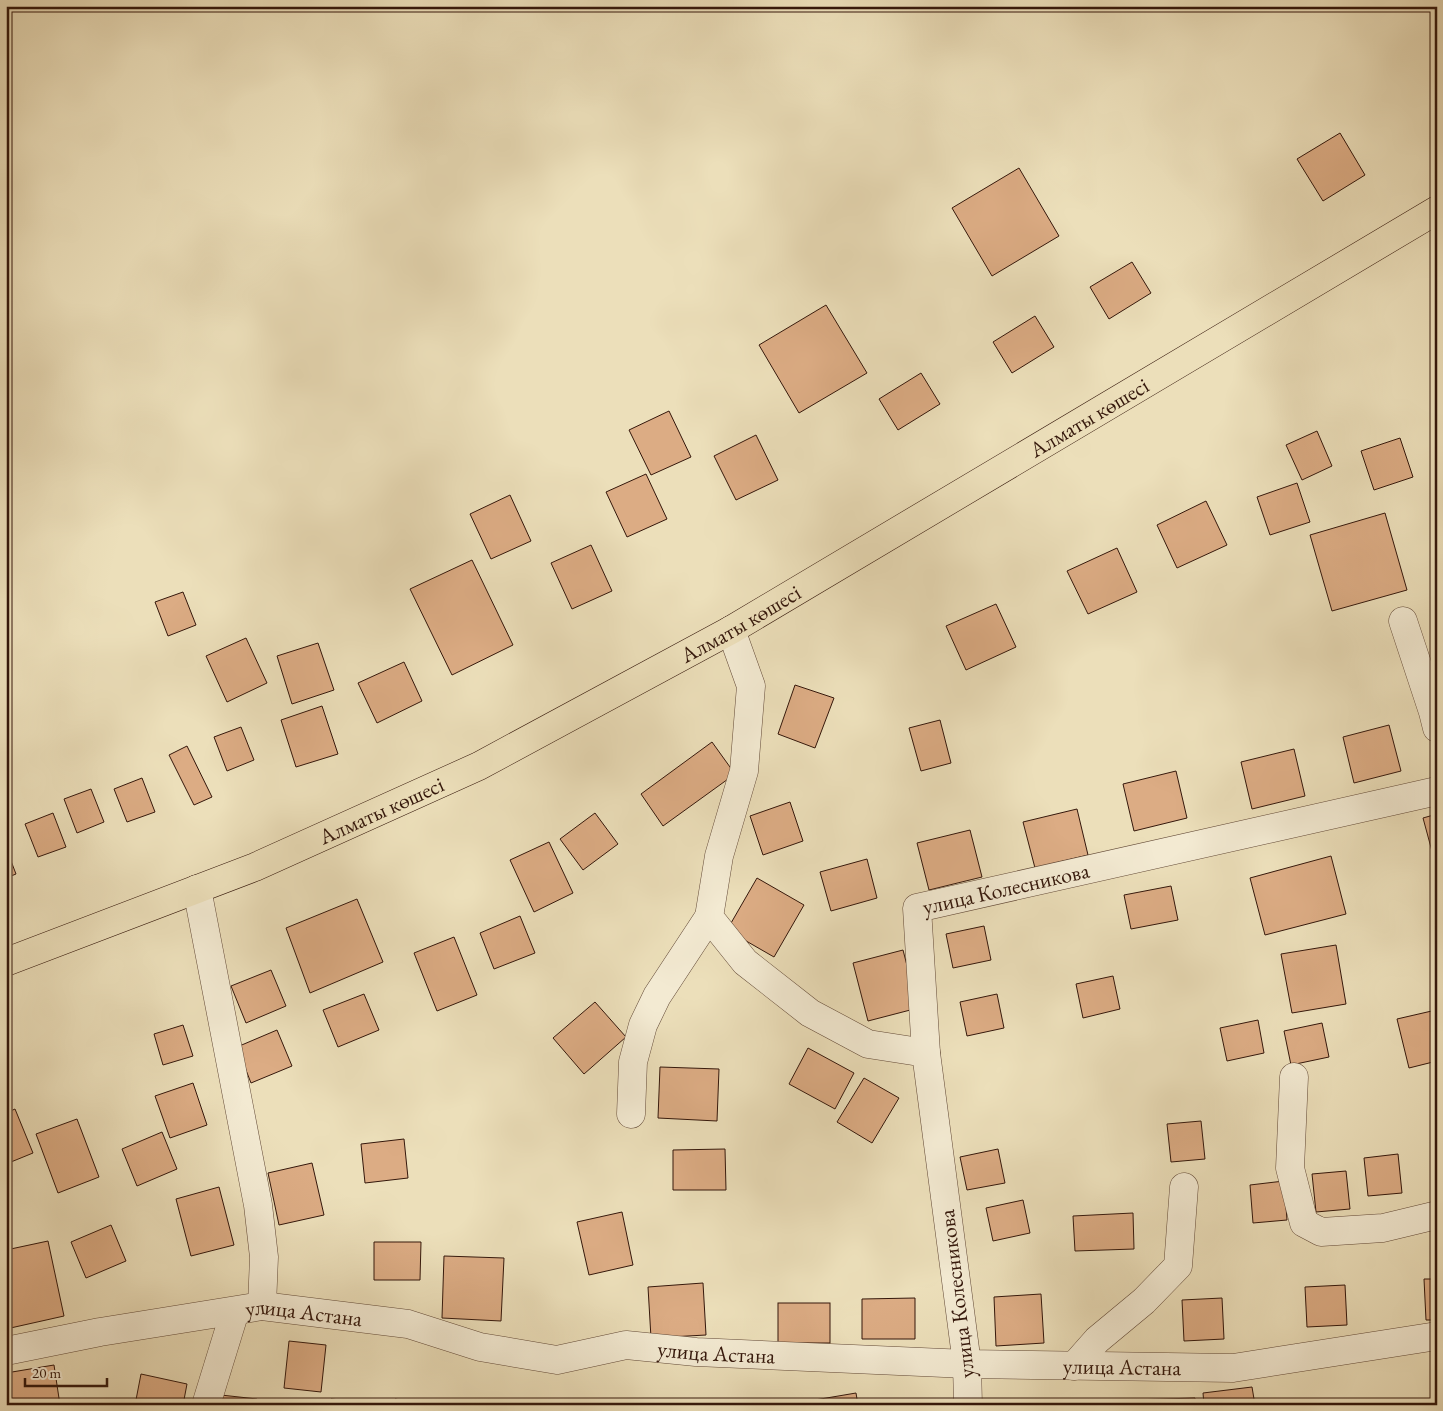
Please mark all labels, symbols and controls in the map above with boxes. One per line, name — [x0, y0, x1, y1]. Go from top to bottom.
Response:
street label: Алматы көшесі — [1023, 371, 1154, 465]
street label: Алматы көшесі — [674, 578, 806, 670]
street label: Алматы көшесі — [313, 770, 449, 852]
street label: улица Колесникова — [920, 856, 1092, 921]
street label: улица Колесникова — [932, 1208, 981, 1380]
street label: улица Астана — [243, 1292, 364, 1333]
street label: улица Астана — [656, 1334, 776, 1371]
street label: улица Астана — [1063, 1351, 1181, 1382]
scale bar — [25, 1356, 108, 1388]
text: 20 m — [32, 1363, 61, 1382]

